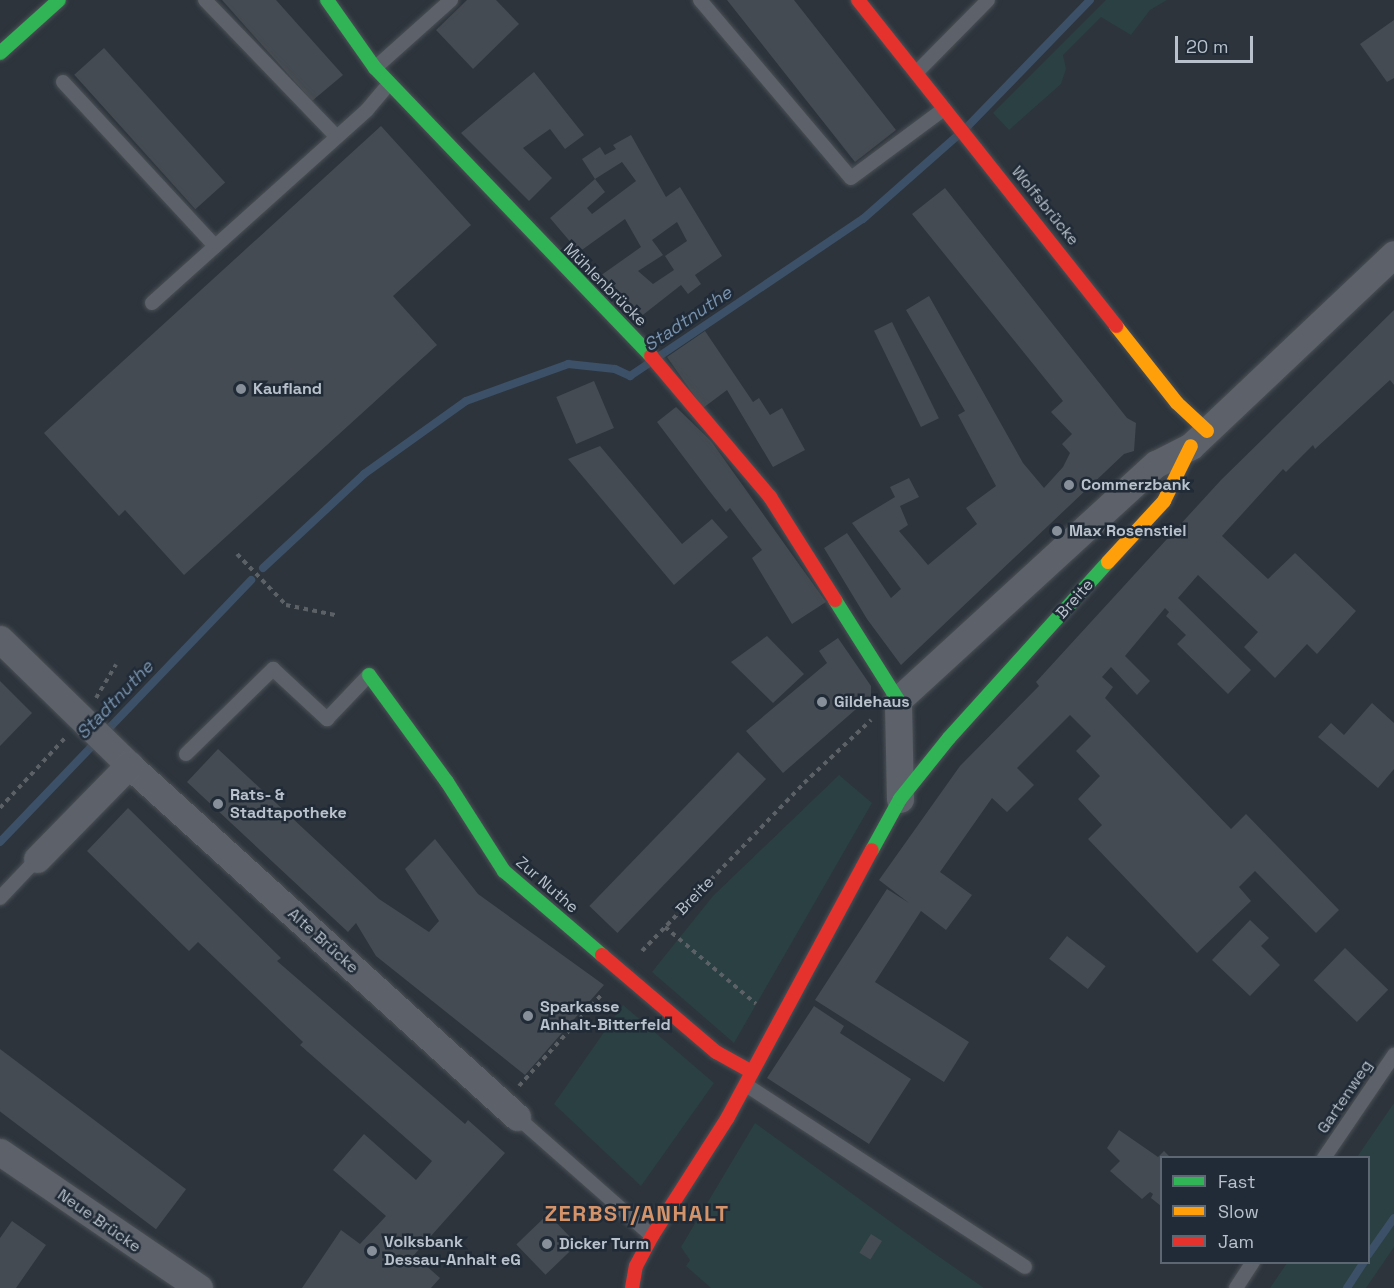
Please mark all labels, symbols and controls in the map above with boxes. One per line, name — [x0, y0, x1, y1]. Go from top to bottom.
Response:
scale bar — [1178, 24, 1256, 62]
text: 20 m — [1186, 35, 1229, 58]
street label: Wolfsbrücke — [1007, 163, 1083, 249]
street label: Mühlenbrücke — [559, 239, 651, 331]
water label: Stadtnuthe — [640, 282, 736, 356]
place label: Kaufland — [253, 379, 322, 399]
marker: Kaufland — [234, 382, 248, 396]
place label: Commerzbank — [1081, 475, 1191, 495]
marker: Commerzbank — [1062, 478, 1076, 492]
place label: Max Rosenstiel — [1069, 521, 1187, 541]
marker: Max Rosenstiel — [1050, 524, 1064, 538]
street label: Breite — [1052, 575, 1098, 623]
water label: Stadtnuthe — [72, 656, 158, 744]
place label: Gildehaus — [834, 692, 910, 712]
marker: Gildehaus — [815, 695, 829, 709]
place label: Rats- & Stadtapotheke — [230, 785, 347, 823]
marker: Rats- & Stadtapotheke — [211, 797, 225, 811]
street label: Zur Nuthe — [512, 853, 582, 917]
street label: Breite — [672, 873, 718, 919]
street label: Alte Brücke — [284, 904, 362, 978]
place label: Sparkasse Anhalt-Bitterfeld — [540, 997, 671, 1035]
marker: Sparkasse Anhalt-Bitterfeld — [521, 1009, 535, 1023]
street label: Gartenweg — [1313, 1057, 1377, 1137]
legend — [1160, 1156, 1370, 1264]
text: Fast — [1218, 1170, 1255, 1193]
street label: Neue Brücke — [54, 1185, 144, 1257]
text: Slow — [1218, 1200, 1259, 1223]
district label: ZERBST/ANHALT — [544, 1201, 730, 1227]
text: Jam — [1218, 1230, 1254, 1253]
place label: Volksbank Dessau-Anhalt eG — [384, 1232, 521, 1270]
place label: Dicker Turm — [559, 1234, 650, 1254]
marker: Dicker Turm — [540, 1237, 554, 1251]
marker: Volksbank Dessau-Anhalt eG — [365, 1244, 379, 1258]

